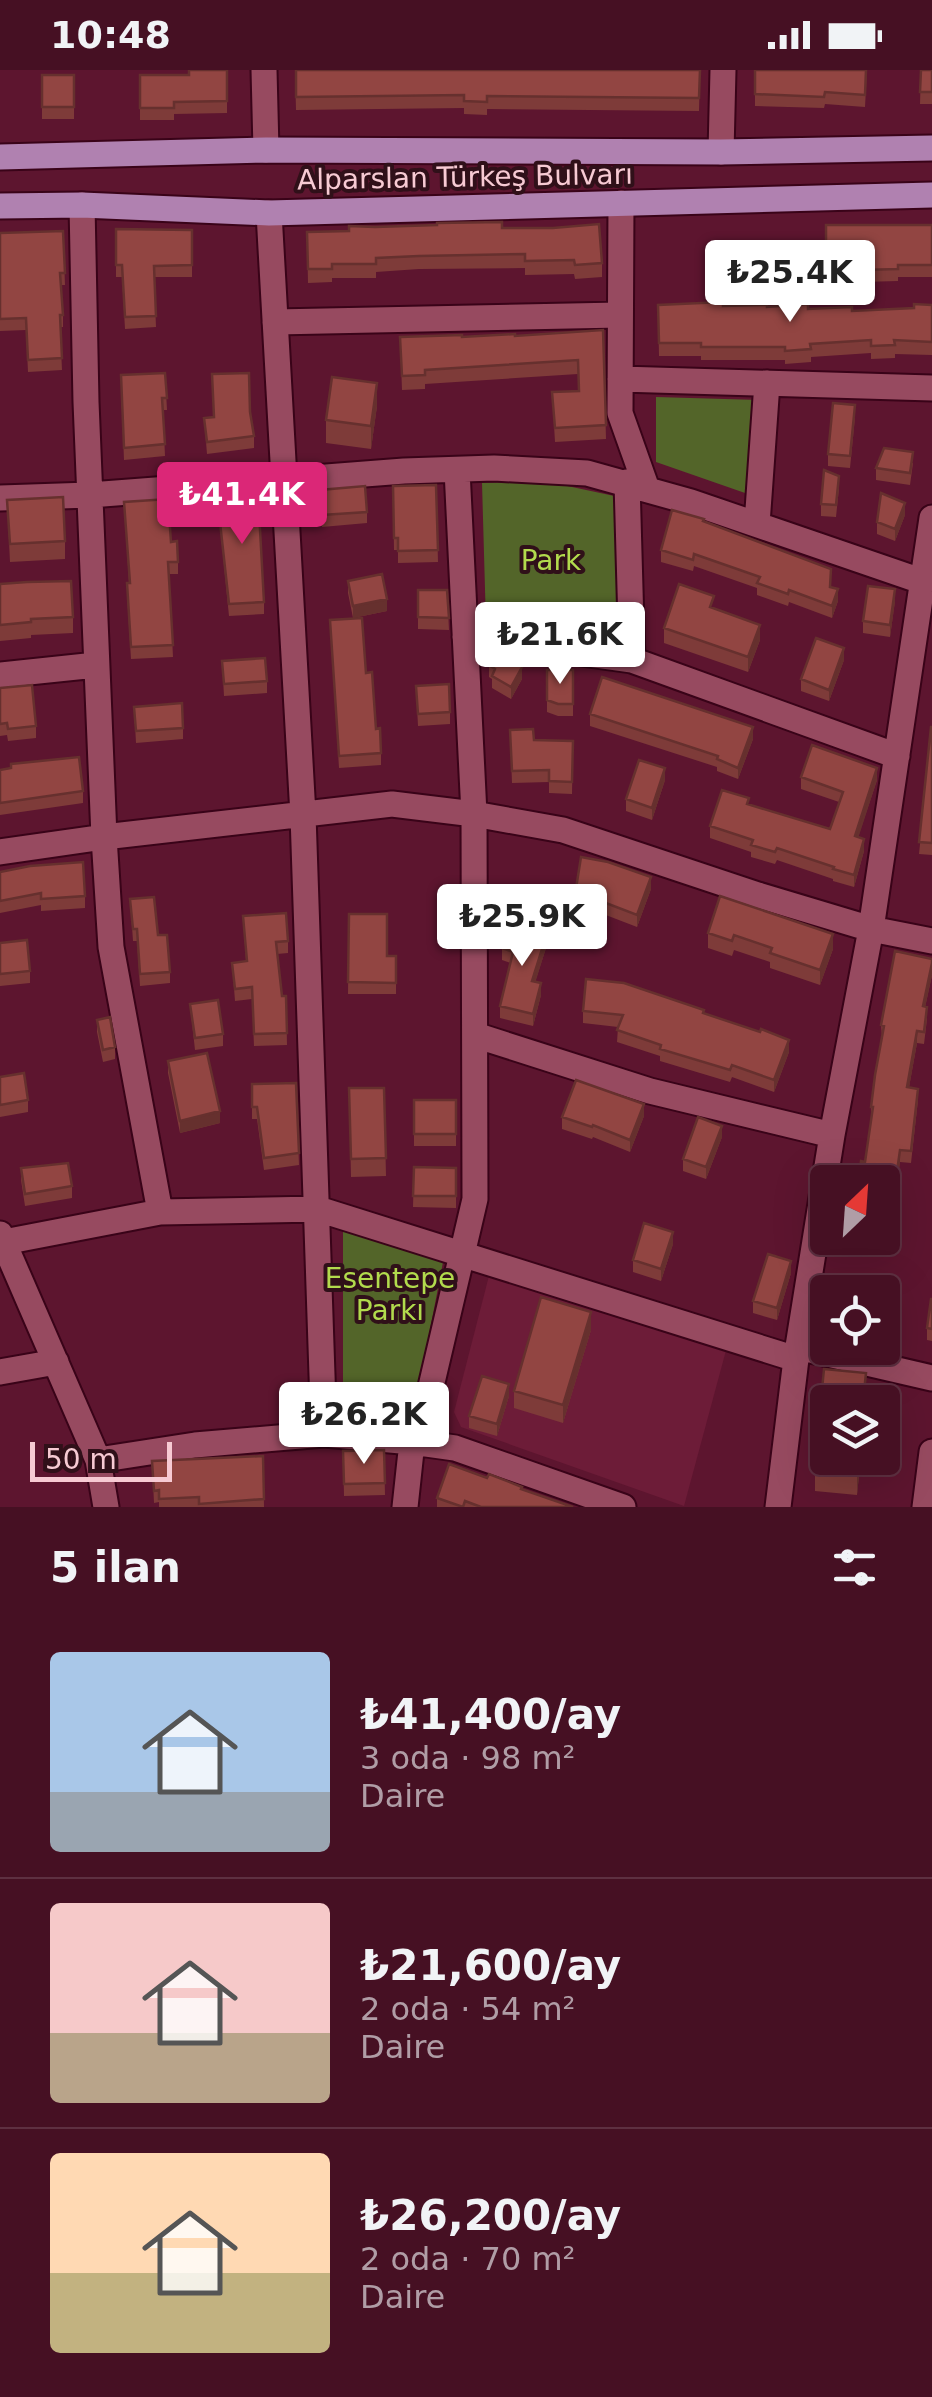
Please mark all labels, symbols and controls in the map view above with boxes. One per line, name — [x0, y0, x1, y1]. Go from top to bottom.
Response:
text: 10:48 — [50, 13, 171, 57]
street label: Alparslan Türkeş Bulvarı — [297, 158, 633, 196]
pin: ₺25.4K — [709, 240, 871, 325]
text: ₺25.4K — [727, 253, 853, 291]
pin: ₺41.4K — [161, 462, 323, 547]
text: ₺41.4K — [179, 475, 305, 513]
park label: Park — [521, 544, 582, 577]
pin: ₺21.6K — [479, 602, 641, 687]
text: ₺21.6K — [497, 615, 623, 653]
pin: ₺25.9K — [441, 884, 603, 969]
text: ₺25.9K — [459, 897, 585, 935]
north arrow — [810, 1165, 900, 1255]
map controls — [810, 1165, 900, 1475]
park label: Esentepe Parkı — [325, 1262, 455, 1327]
button: locate — [810, 1275, 900, 1365]
pin: ₺26.2K — [283, 1382, 445, 1467]
button: layers — [810, 1385, 900, 1475]
text: ₺26.2K — [301, 1395, 427, 1433]
scale bar — [30, 1437, 172, 1482]
text: 50 m — [45, 1443, 117, 1476]
icon: filters — [827, 1540, 882, 1595]
text: 5 ilan — [50, 1543, 181, 1592]
text: ₺41,400/ay — [360, 1690, 621, 1739]
icon: home — [130, 1692, 250, 1812]
text: 3 oda · 98 m² — [360, 1739, 575, 1777]
text: Daire — [360, 1777, 445, 1815]
text: ₺21,600/ay — [360, 1941, 621, 1990]
icon: home — [130, 1943, 250, 2063]
text: 2 oda · 54 m² — [360, 1990, 575, 2028]
text: Daire — [360, 2028, 445, 2066]
text: ₺26,200/ay — [360, 2191, 621, 2240]
icon: home — [130, 2193, 250, 2313]
text: 2 oda · 70 m² — [360, 2240, 575, 2278]
text: Daire — [360, 2278, 445, 2316]

